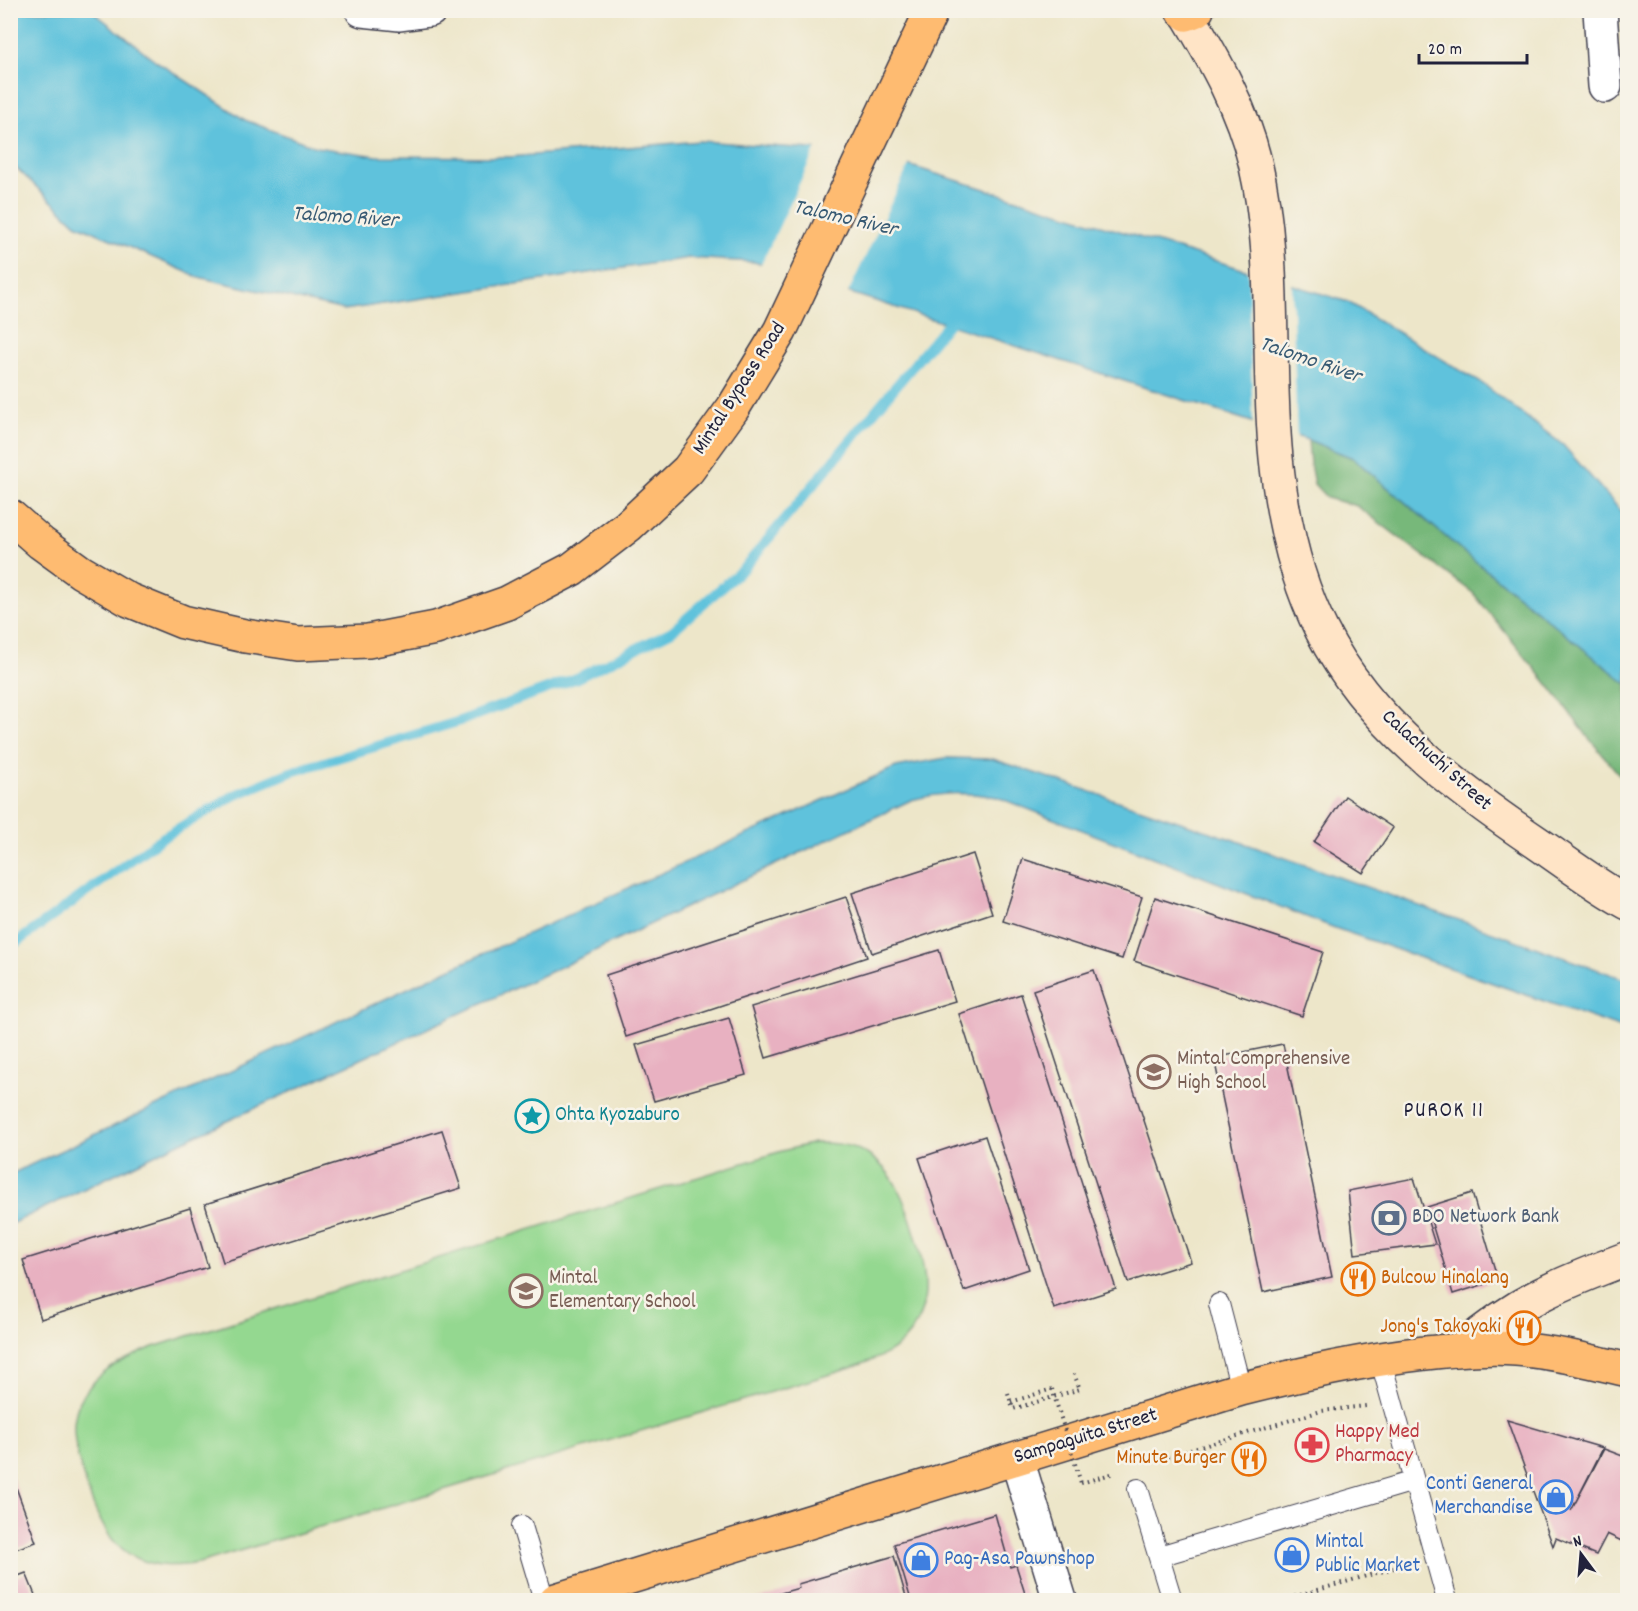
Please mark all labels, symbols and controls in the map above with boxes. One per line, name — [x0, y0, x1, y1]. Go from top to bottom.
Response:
scale bar — [1419, 27, 1527, 65]
text: 20 m — [1428, 38, 1462, 63]
water label: Talomo River — [790, 192, 903, 247]
water label: Talomo River — [291, 199, 402, 237]
street label: Mintal Bypass Road — [686, 317, 794, 461]
water label: Talomo River — [1255, 329, 1368, 394]
street label: Calachuchi Street — [1374, 703, 1498, 819]
place label: Mintal Comprehensive High School — [1177, 1045, 1350, 1099]
school or university icon: Mintal Comprehensive High School — [1136, 1054, 1172, 1090]
district label: PUROK 11 — [1404, 1096, 1484, 1127]
place icon: Ohta Kyozaburo — [514, 1098, 550, 1134]
place label: Ohta Kyozaburo — [555, 1101, 680, 1131]
bank icon: BDO Network Bank — [1371, 1200, 1407, 1236]
place label: BDO Network Bank — [1412, 1203, 1559, 1233]
restaurant icon: Bulcow Hinalang — [1340, 1261, 1376, 1297]
place label: Mintal Elementary School — [549, 1264, 696, 1318]
place label: Bulcow Hinalang — [1381, 1264, 1509, 1294]
school or university icon: Mintal Elementary School — [508, 1273, 544, 1309]
restaurant icon: Jong's Takoyaki — [1506, 1310, 1542, 1346]
place label: Jong's Takoyaki — [1380, 1313, 1501, 1343]
street label: Sampaguita Street — [1011, 1401, 1162, 1473]
place label: Happy Med Pharmacy — [1335, 1418, 1420, 1472]
pharmacy icon: Happy Med Pharmacy — [1294, 1427, 1330, 1463]
restaurant icon: Minute Burger — [1231, 1441, 1267, 1477]
place label: Minute Burger — [1116, 1444, 1226, 1474]
place label: Conti General Merchandise — [1426, 1470, 1533, 1524]
shop icon: Conti General Merchandise — [1538, 1479, 1574, 1515]
north arrow — [1551, 1524, 1611, 1584]
place label: Mintal Public Market — [1315, 1528, 1421, 1582]
text: N — [1571, 1530, 1585, 1554]
shop icon: Mintal Public Market — [1274, 1537, 1310, 1573]
shop icon: Pag-Asa Pawnshop — [903, 1542, 939, 1578]
place label: Pag-Asa Pawnshop — [944, 1545, 1095, 1575]

